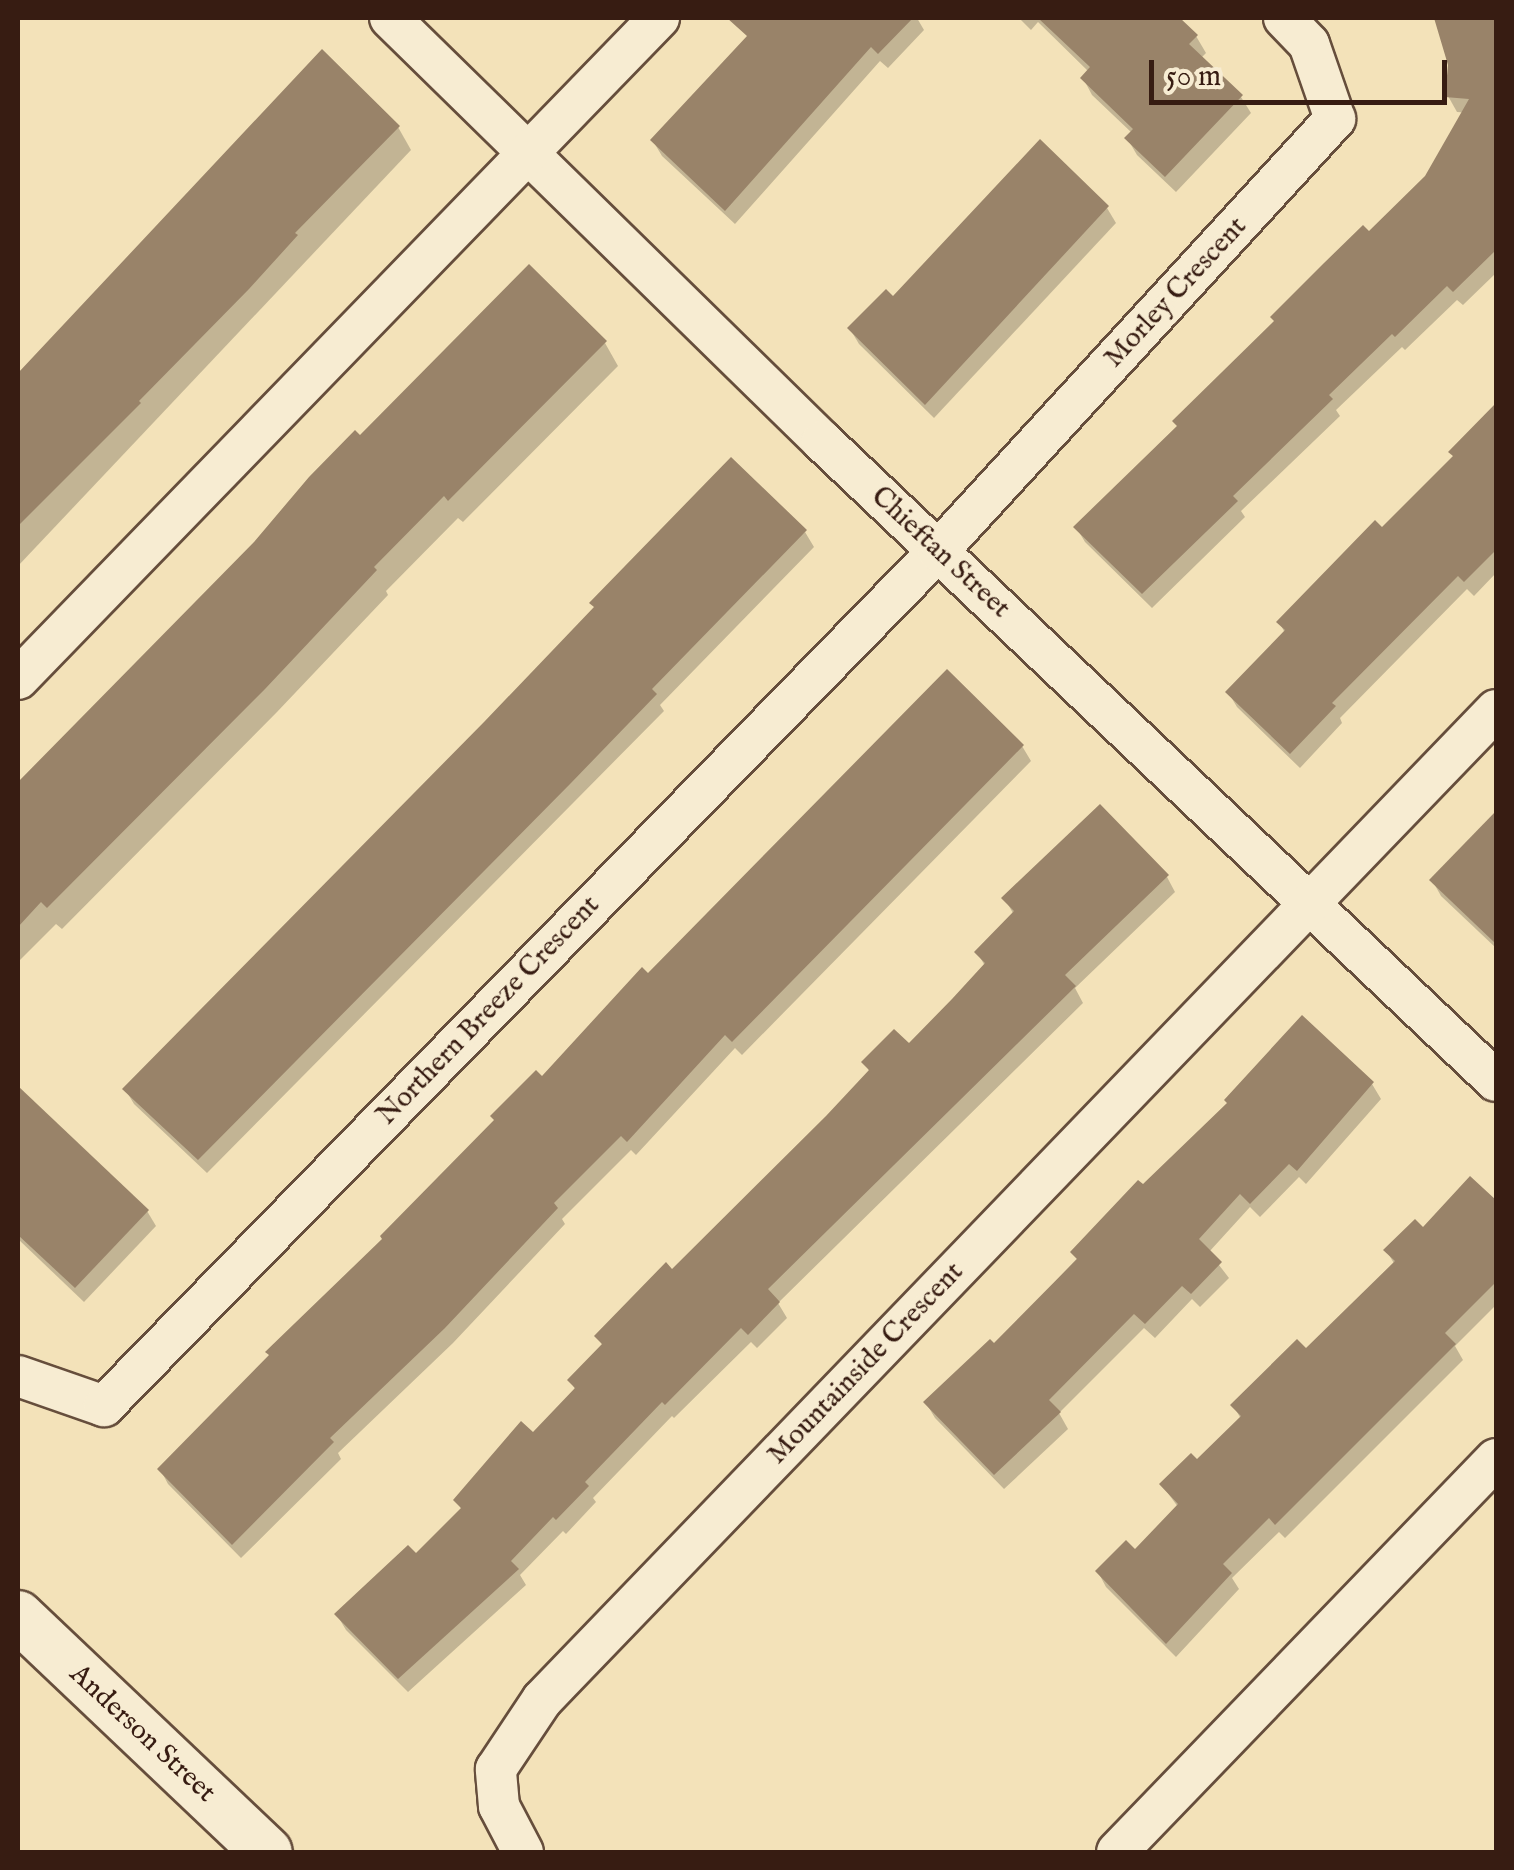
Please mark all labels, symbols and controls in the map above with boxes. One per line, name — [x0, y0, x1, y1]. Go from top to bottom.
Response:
scale bar — [1154, 40, 1452, 102]
text: 50 m — [1166, 58, 1221, 96]
street label: Morley Crescent — [1098, 211, 1254, 375]
street label: Chieftan Street — [864, 480, 1016, 626]
street label: Northern Breeze Crescent — [371, 889, 607, 1133]
street label: Mountainside Crescent — [761, 1256, 971, 1472]
street label: Anderson Street — [62, 1658, 222, 1810]

